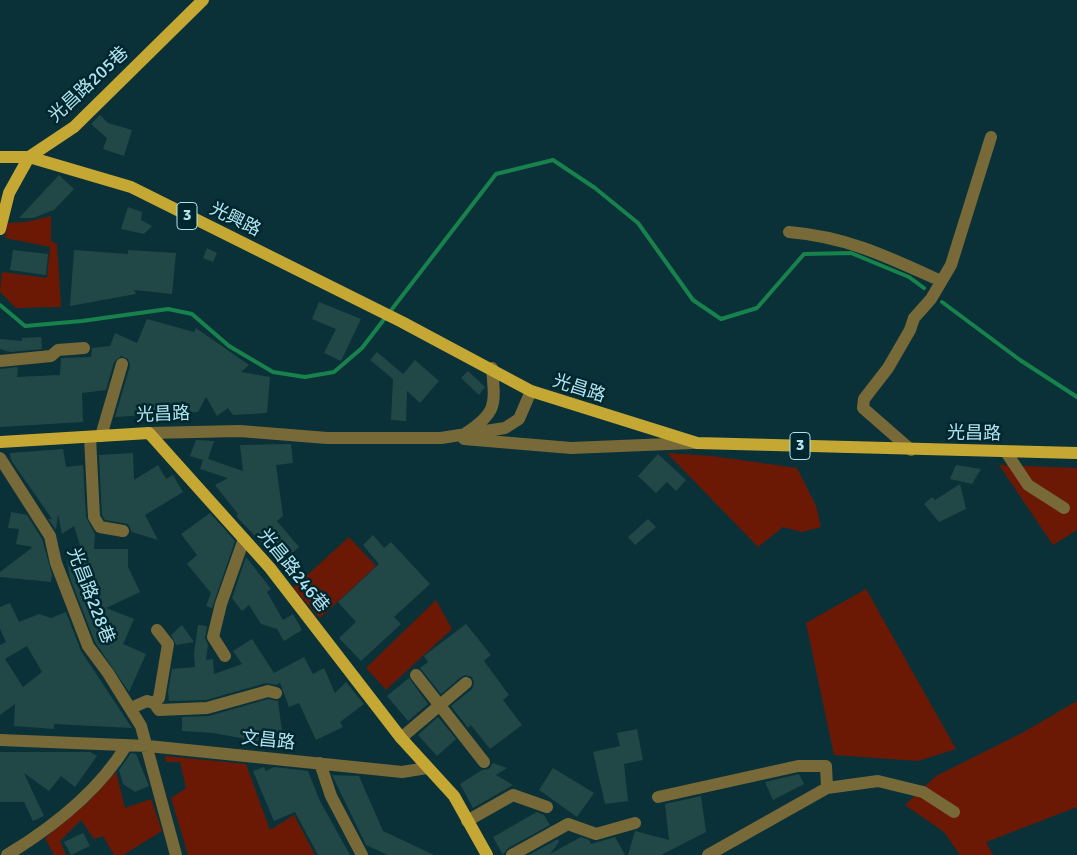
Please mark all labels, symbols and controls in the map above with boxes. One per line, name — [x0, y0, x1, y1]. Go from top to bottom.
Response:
street label: 光昌路205巷 — [45, 43, 133, 127]
street label: 光興路 — [206, 198, 264, 242]
road number: 3 — [177, 202, 197, 230]
street label: 光昌路 — [550, 370, 608, 408]
street label: 光昌路 — [136, 403, 190, 427]
street label: 光昌路 — [947, 423, 1001, 445]
road number: 3 — [790, 432, 810, 460]
street label: 光昌路246巷 — [253, 525, 333, 617]
street label: 光昌路228巷 — [62, 545, 118, 647]
street label: 文昌路 — [240, 727, 296, 755]

